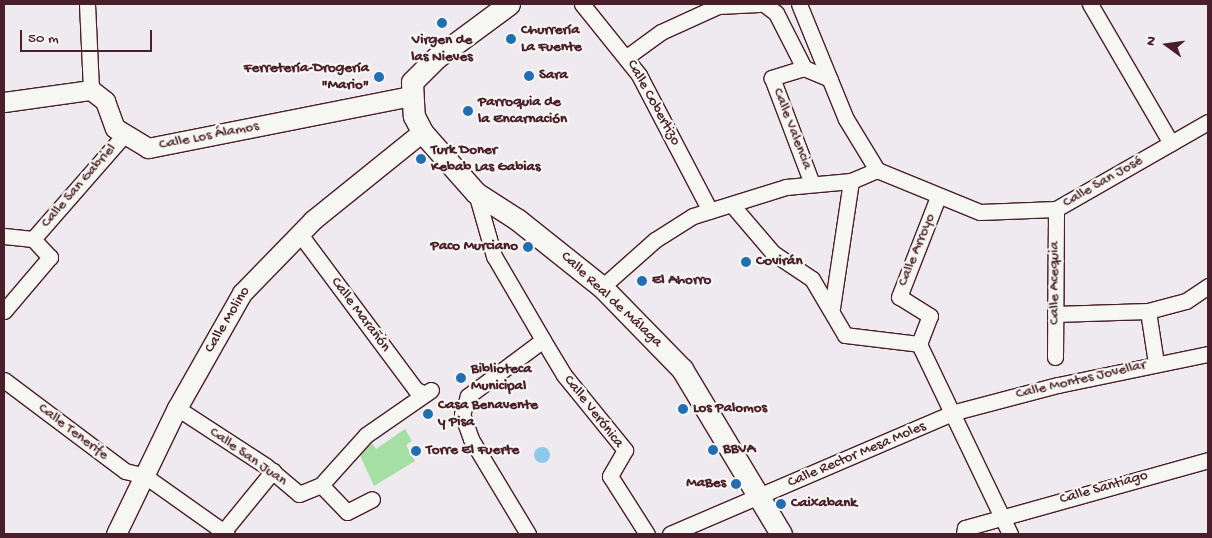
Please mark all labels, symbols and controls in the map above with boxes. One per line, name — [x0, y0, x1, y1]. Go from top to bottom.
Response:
marker: Virgen de las Nieves — [436, 17, 448, 29]
scale bar — [22, 20, 155, 52]
north arrow — [1142, 20, 1192, 70]
place label: Churrería La Fuente — [521, 21, 582, 56]
text: 50 m — [28, 30, 59, 48]
place label: Virgen de las Nieves — [411, 31, 473, 66]
marker: Churrería La Fuente — [505, 33, 517, 45]
text: N — [1143, 35, 1161, 48]
street label: Calle Cobertizo — [622, 57, 684, 149]
place label: Ferretería-Drogería "Mario" — [244, 59, 369, 94]
place label: Sara — [539, 67, 568, 85]
marker: Sara — [523, 70, 535, 82]
marker: Ferretería-Drogería "Mario" — [373, 71, 385, 83]
street label: Calle Valencia — [768, 86, 816, 172]
place label: Parroquia de la Encarnación — [478, 93, 567, 128]
marker: Parroquia de la Encarnación — [462, 105, 474, 117]
street label: Calle Los Álamos — [158, 118, 260, 154]
street label: Calle San Gabriel — [38, 140, 120, 232]
place label: Turk Doner Kebab Las Gabias — [431, 141, 540, 176]
street label: Calle San José — [1060, 152, 1146, 212]
marker: Turk Doner Kebab Las Gabias — [415, 153, 427, 165]
street label: Calle Arroyo — [894, 211, 940, 289]
place label: Paco Murciano — [431, 238, 518, 256]
marker: Paco Murciano — [522, 241, 534, 253]
street label: Calle Acequia — [1046, 241, 1064, 325]
street label: Calle Real de Málaga — [556, 248, 666, 352]
place label: Covirán — [756, 253, 803, 271]
marker: Covirán — [740, 256, 752, 268]
place label: El Ahorro — [652, 272, 711, 290]
street label: Calle Marañón — [326, 274, 394, 356]
marker: El Ahorro — [636, 275, 648, 287]
street label: Calle Molino — [201, 284, 255, 356]
street label: Calle Montes Jovellar — [1014, 356, 1148, 404]
place label: Biblioteca Municipal — [471, 360, 531, 395]
marker: Biblioteca Municipal — [455, 372, 467, 384]
street label: Calle Verónica — [559, 372, 627, 452]
place label: Casa Benavente y Pisa — [438, 396, 538, 431]
street label: Calle Tenerife — [34, 400, 112, 464]
place label: Los Palomos — [693, 400, 767, 418]
marker: Los Palomos — [677, 403, 689, 415]
marker: Casa Benavente y Pisa — [422, 408, 434, 420]
street label: Calle Rector Mesa Moles — [785, 418, 929, 492]
street label: Calle San Juan — [206, 424, 290, 490]
place label: BBVA — [723, 441, 756, 459]
place label: Torre El Fuerte — [426, 442, 519, 460]
marker: BBVA — [707, 444, 719, 456]
marker: Torre El Fuerte — [410, 445, 422, 457]
street label: Calle Santiago — [1058, 467, 1150, 509]
place label: MaBes — [686, 475, 726, 493]
marker: MaBes — [730, 478, 742, 490]
place label: Caixabank — [791, 495, 857, 513]
marker: Caixabank — [775, 498, 787, 510]

